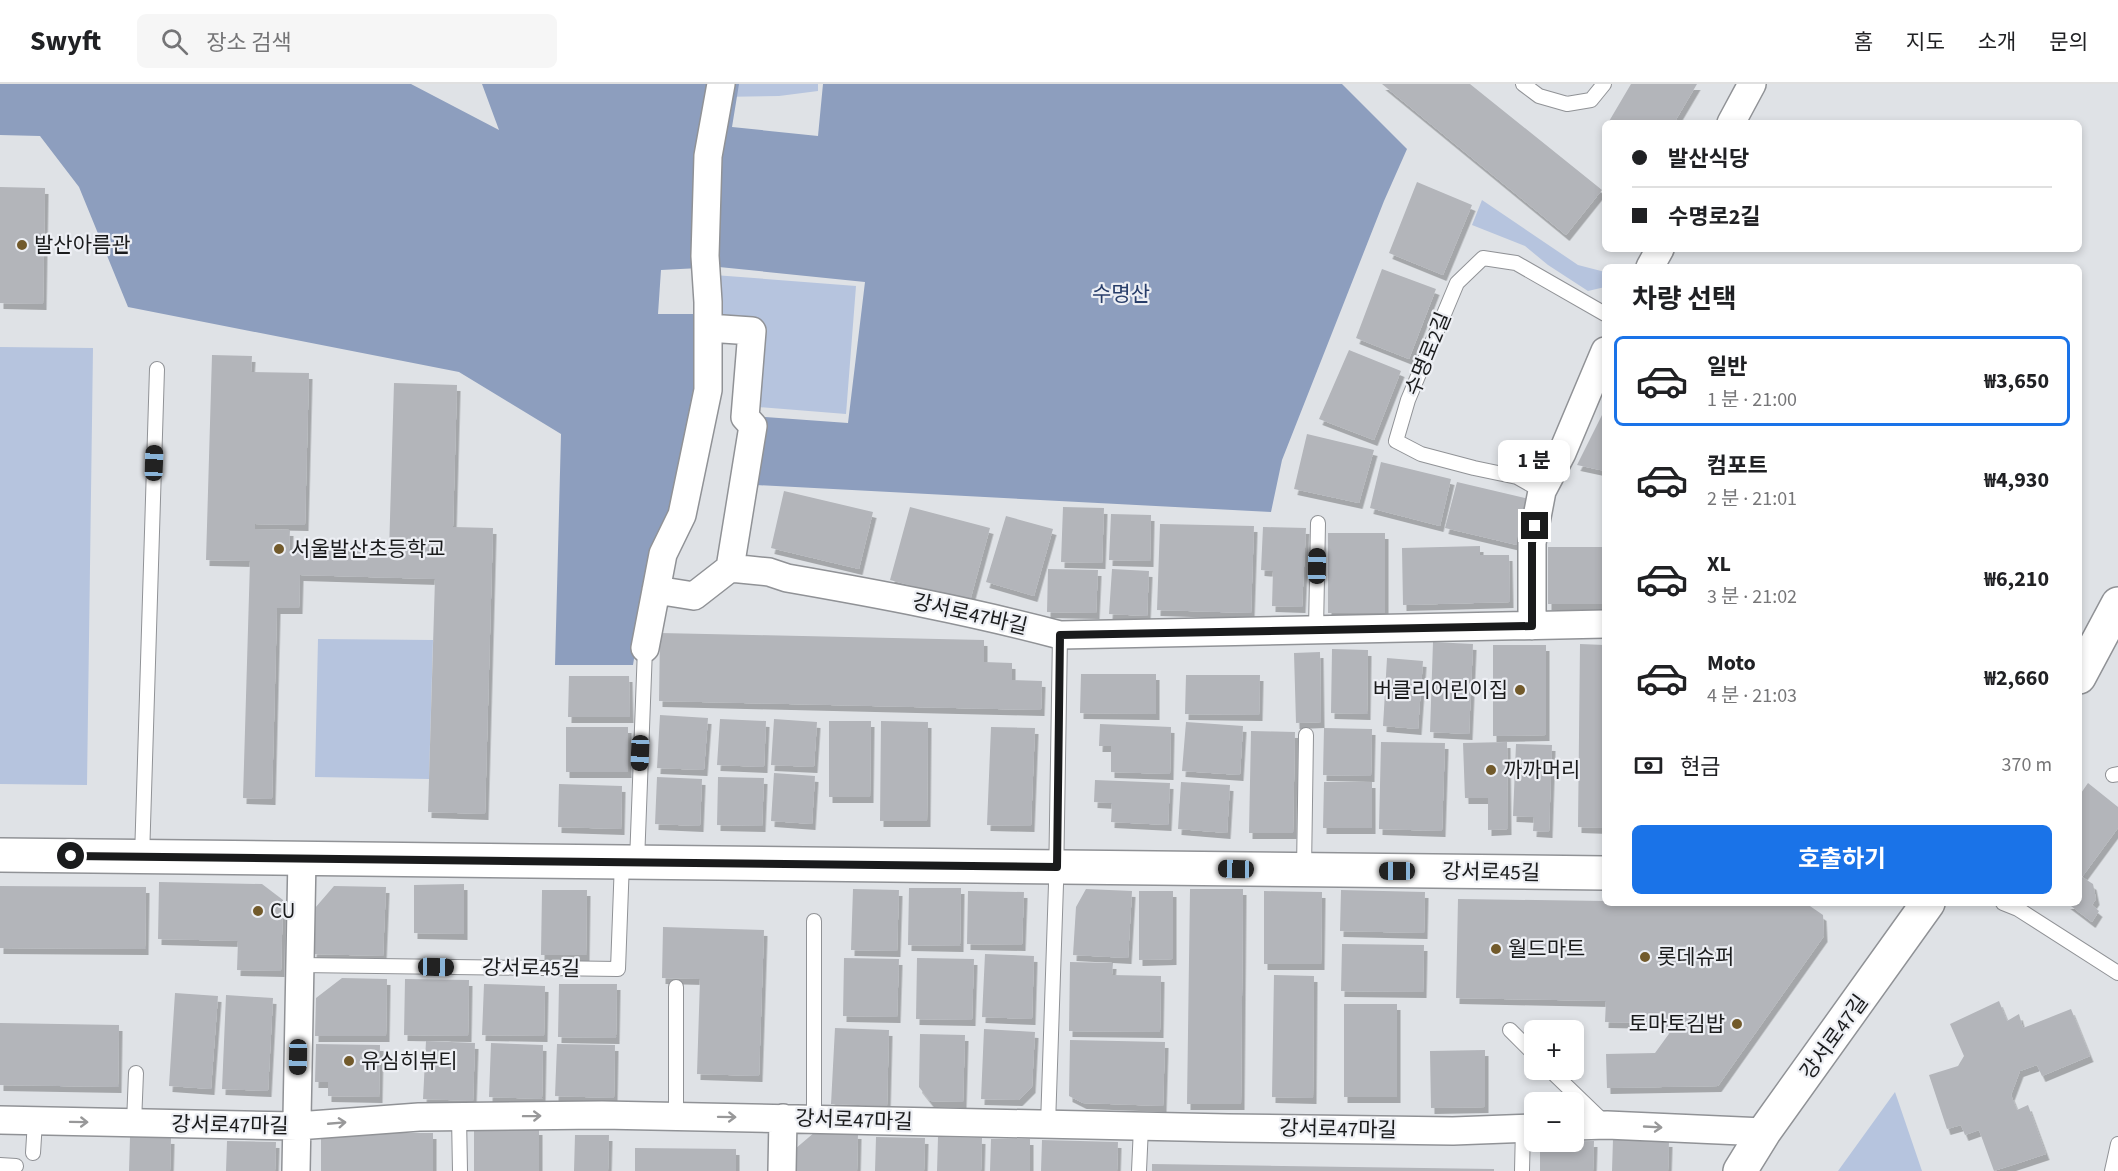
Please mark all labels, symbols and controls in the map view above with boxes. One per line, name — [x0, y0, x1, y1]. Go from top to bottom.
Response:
search box — [137, 14, 557, 68]
text: Swyft — [30, 21, 101, 61]
icon: search — [158, 25, 191, 58]
text: 장소 검색 — [206, 27, 292, 59]
text: 홈 — [1854, 27, 1873, 57]
text: 지도 — [1906, 27, 1945, 57]
text: 소개 — [1978, 27, 2016, 57]
text: 문의 — [2049, 27, 2088, 57]
text: 발산식당 — [1668, 143, 1749, 175]
text: 수명로2길 — [1668, 201, 1761, 233]
place label: 발산아름관 — [34, 230, 131, 260]
marker: 발산아름관 — [15, 238, 29, 252]
park label: 수명산 — [1092, 279, 1150, 309]
text: 차량 선택 — [1632, 280, 1737, 319]
street label: 수명로2길 — [1398, 308, 1458, 400]
text: 일반 — [1707, 351, 1747, 383]
icon: car — [1635, 354, 1689, 408]
text: ₩3,650 — [1984, 365, 2049, 397]
text: 1 분 · 21:00 — [1707, 386, 1797, 414]
callout: 1 분 — [1499, 439, 1571, 481]
car — [144, 445, 164, 481]
text: 1 분 — [1518, 447, 1550, 475]
text: 컴포트 — [1707, 450, 1768, 482]
icon: car — [1635, 453, 1689, 507]
text: ₩4,930 — [1984, 464, 2049, 496]
text: 2 분 · 21:01 — [1707, 485, 1797, 513]
route end — [1521, 512, 1548, 539]
place label: 서울발산초등학교 — [291, 534, 446, 564]
marker: 서울발산초등학교 — [272, 542, 286, 556]
car — [1308, 548, 1326, 584]
text: XL — [1707, 548, 1731, 580]
icon: car — [1635, 552, 1689, 606]
text: ₩6,210 — [1984, 563, 2049, 595]
text: 3 분 · 21:02 — [1707, 583, 1797, 611]
street label: 강서로47바길 — [909, 586, 1031, 642]
text: Moto — [1707, 647, 1756, 679]
icon: car — [1635, 651, 1689, 705]
text: ₩2,660 — [1984, 662, 2049, 694]
place label: 버클리어린이집 — [1373, 675, 1508, 705]
text: 4 분 · 21:03 — [1707, 682, 1797, 710]
marker: 버클리어린이집 — [1513, 683, 1527, 697]
car — [630, 735, 650, 771]
icon: cash — [1632, 749, 1665, 782]
text: 현금 — [1680, 751, 1720, 783]
text: 370 m — [2002, 751, 2052, 779]
place label: 까까머리 — [1503, 755, 1580, 785]
marker: 까까머리 — [1484, 763, 1498, 777]
button: 호출하기 — [1632, 825, 2052, 894]
route start — [57, 842, 84, 869]
street label: 강서로45길 — [1442, 856, 1540, 888]
car — [1218, 860, 1254, 878]
car — [1379, 862, 1415, 880]
place label: CU — [270, 896, 295, 926]
marker: CU — [251, 904, 265, 918]
place label: 월드마트 — [1508, 934, 1585, 964]
marker: 월드마트 — [1489, 942, 1503, 956]
place label: 롯데슈퍼 — [1657, 942, 1734, 972]
marker: 롯데슈퍼 — [1638, 950, 1652, 964]
street label: 강서로45길 — [482, 952, 580, 984]
car — [418, 958, 454, 976]
street label: 강서로47길 — [1793, 988, 1875, 1086]
place label: 토마토김밥 — [1628, 1009, 1725, 1039]
marker: 토마토김밥 — [1730, 1017, 1744, 1031]
map controls — [1524, 1020, 1584, 1152]
button: + — [1524, 1020, 1584, 1080]
car — [289, 1039, 307, 1075]
place label: 유심히뷰티 — [361, 1046, 458, 1076]
marker: 유심히뷰티 — [342, 1054, 356, 1068]
button: − — [1524, 1092, 1584, 1152]
street label: 강서로47마길 — [795, 1103, 913, 1137]
street label: 강서로47마길 — [171, 1109, 289, 1141]
one-way arrow — [522, 1110, 542, 1121]
one-way arrow — [717, 1111, 737, 1123]
street label: 강서로47마길 — [1279, 1113, 1397, 1145]
one-way arrow — [69, 1116, 89, 1128]
one-way arrow — [327, 1117, 347, 1128]
one-way arrow — [1642, 1121, 1662, 1132]

